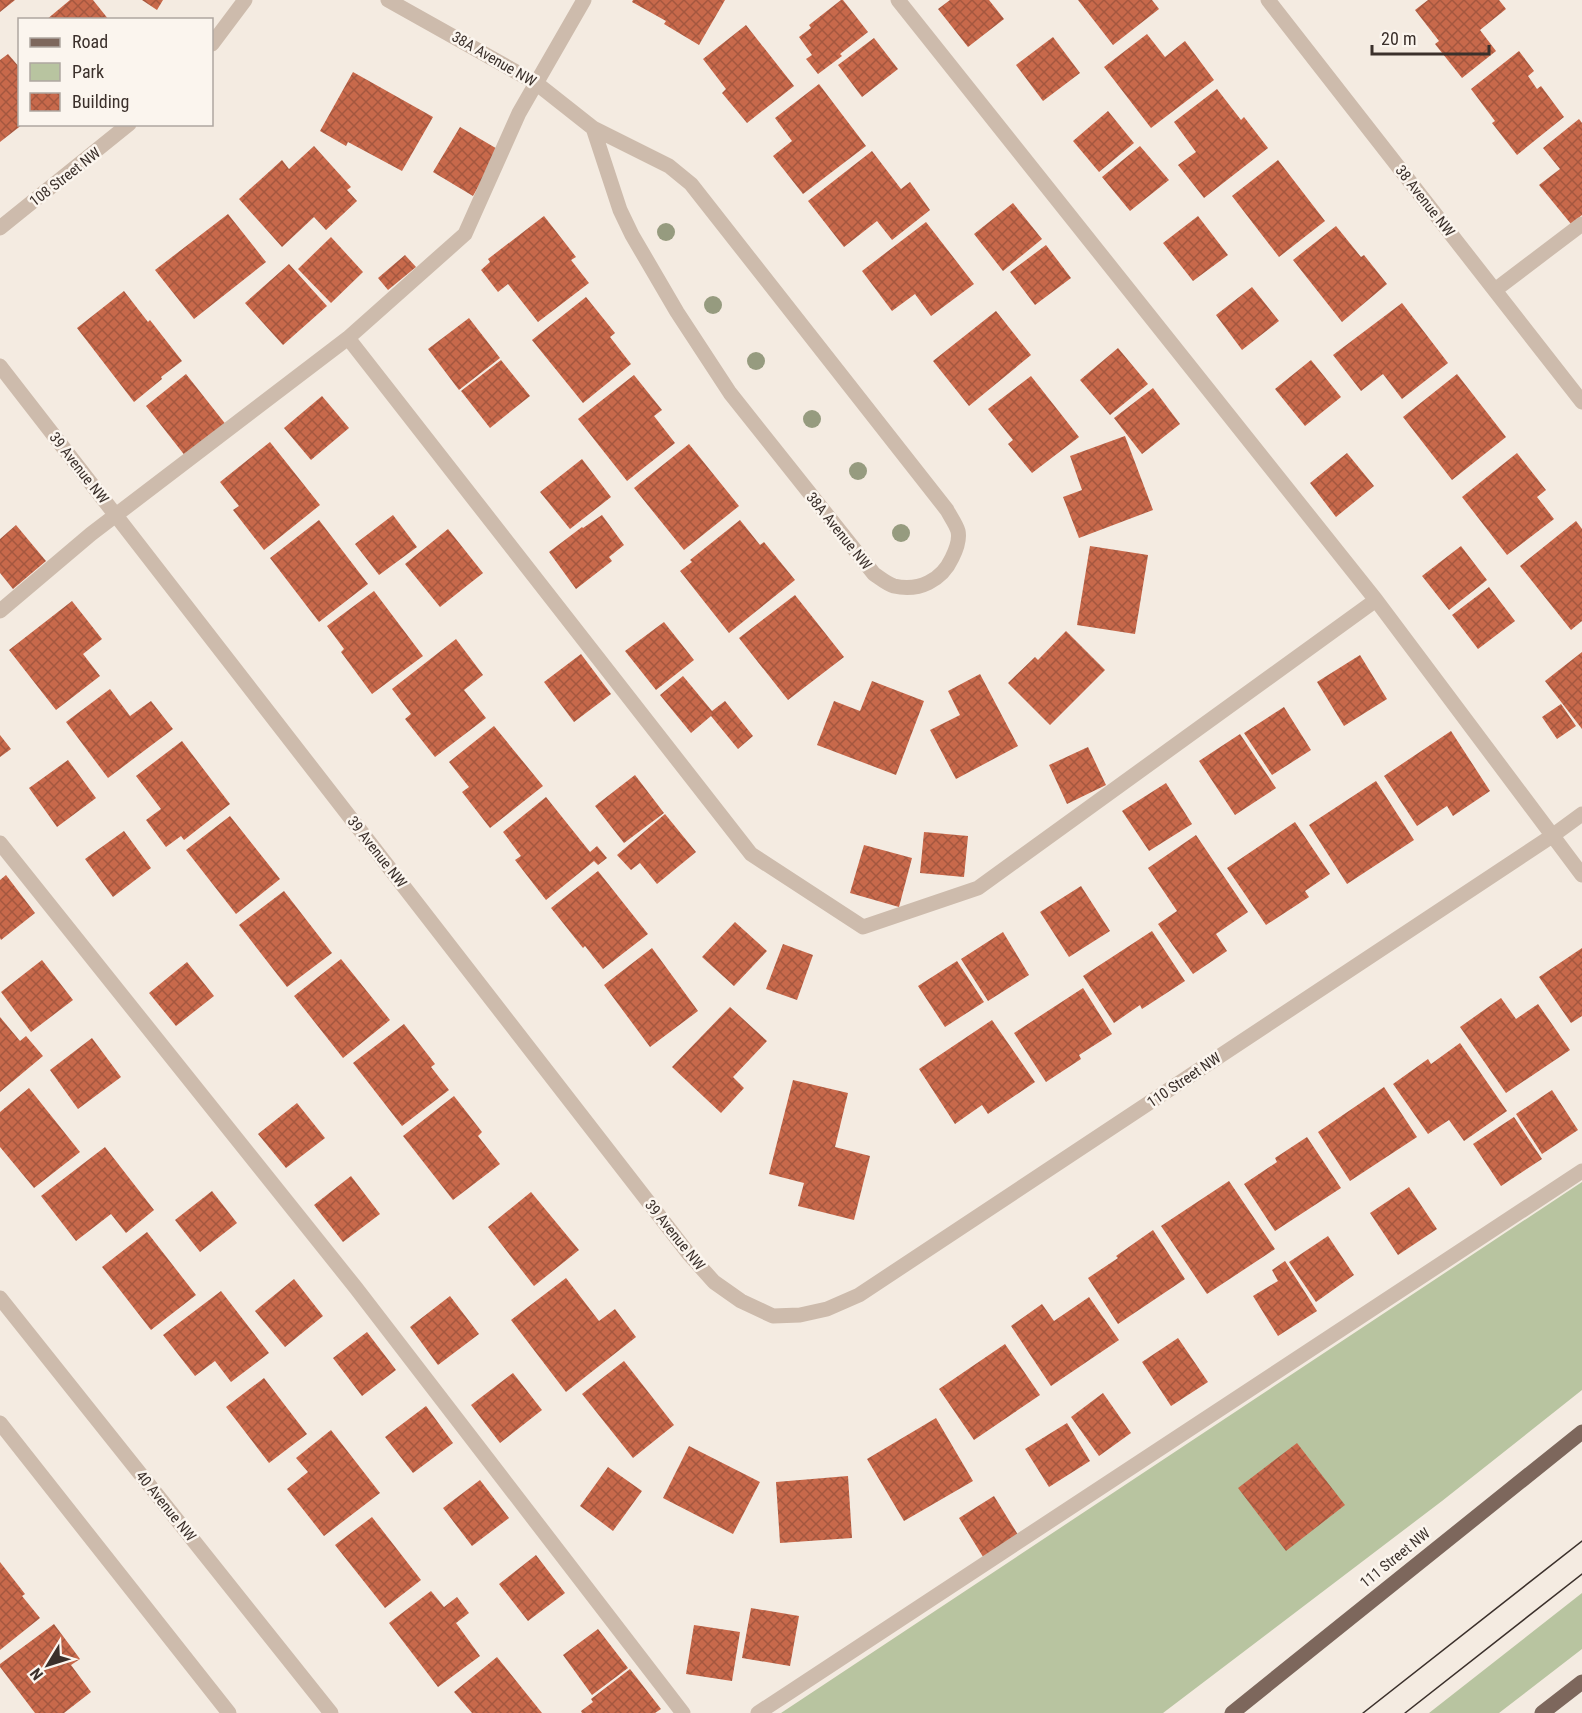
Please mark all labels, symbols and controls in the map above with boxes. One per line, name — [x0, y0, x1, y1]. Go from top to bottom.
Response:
legend — [18, 18, 213, 126]
scale bar — [1372, 18, 1489, 56]
street label: 38A Avenue NW — [449, 28, 540, 91]
text: 20 m — [1381, 28, 1416, 49]
text: Road — [72, 31, 108, 52]
text: Park — [72, 61, 104, 82]
text: Building — [72, 91, 129, 112]
street label: 108 Street NW — [26, 143, 104, 210]
street label: 38 Avenue NW — [1392, 162, 1459, 241]
street label: 39 Avenue NW — [46, 429, 113, 508]
street label: 38A Avenue NW — [802, 489, 876, 574]
street label: 39 Avenue NW — [344, 813, 411, 892]
street label: 110 Street NW — [1144, 1048, 1225, 1111]
street label: 39 Avenue NW — [641, 1196, 709, 1274]
street label: 40 Avenue NW — [132, 1467, 200, 1545]
street label: 111 Street NW — [1356, 1524, 1434, 1592]
north arrow — [18, 1635, 78, 1695]
text: N — [26, 1664, 47, 1684]

